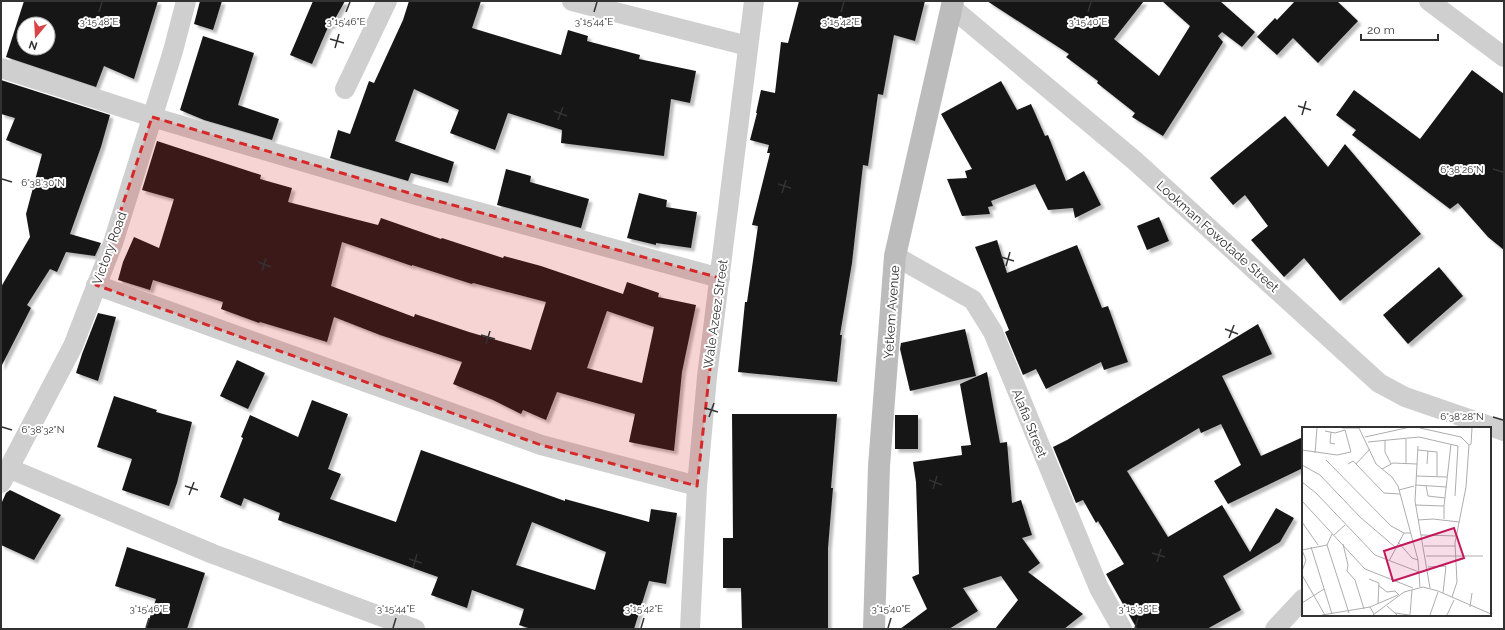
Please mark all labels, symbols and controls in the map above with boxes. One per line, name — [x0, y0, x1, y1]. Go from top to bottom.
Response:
north arrow — [16, 16, 56, 56]
text: 3°15'48"E — [79, 16, 119, 27]
text: 3°15'46"E — [326, 16, 366, 27]
text: 3°15'44"E — [575, 16, 613, 27]
text: 3°15'42"E — [822, 16, 860, 27]
text: 3°15'40"E — [1068, 16, 1108, 27]
scale bar — [1361, 16, 1438, 42]
text: 20 m — [1367, 23, 1395, 37]
text: N — [27, 38, 39, 53]
text: 6°38'26"N — [1440, 164, 1484, 175]
text: 6°38'30"N — [21, 177, 65, 188]
street label: Lookman Fowotade Street — [1154, 178, 1282, 296]
street label: Victory Road — [89, 210, 130, 287]
street label: Wale Azeez Street — [700, 258, 731, 370]
street label: Yetkem Avenue — [881, 264, 902, 359]
street label: Alafia Street — [1009, 387, 1050, 460]
text: 6°38'28"N — [1440, 411, 1484, 422]
text: 6°38'32"N — [22, 424, 64, 435]
inset map — [1302, 427, 1491, 616]
text: 3°15'46"E — [129, 603, 169, 614]
text: 3°15'44"E — [377, 603, 415, 614]
text: 3°15'42"E — [625, 603, 663, 614]
text: 3°15'40"E — [871, 603, 911, 614]
text: 3°15'38"E — [1118, 603, 1158, 614]

